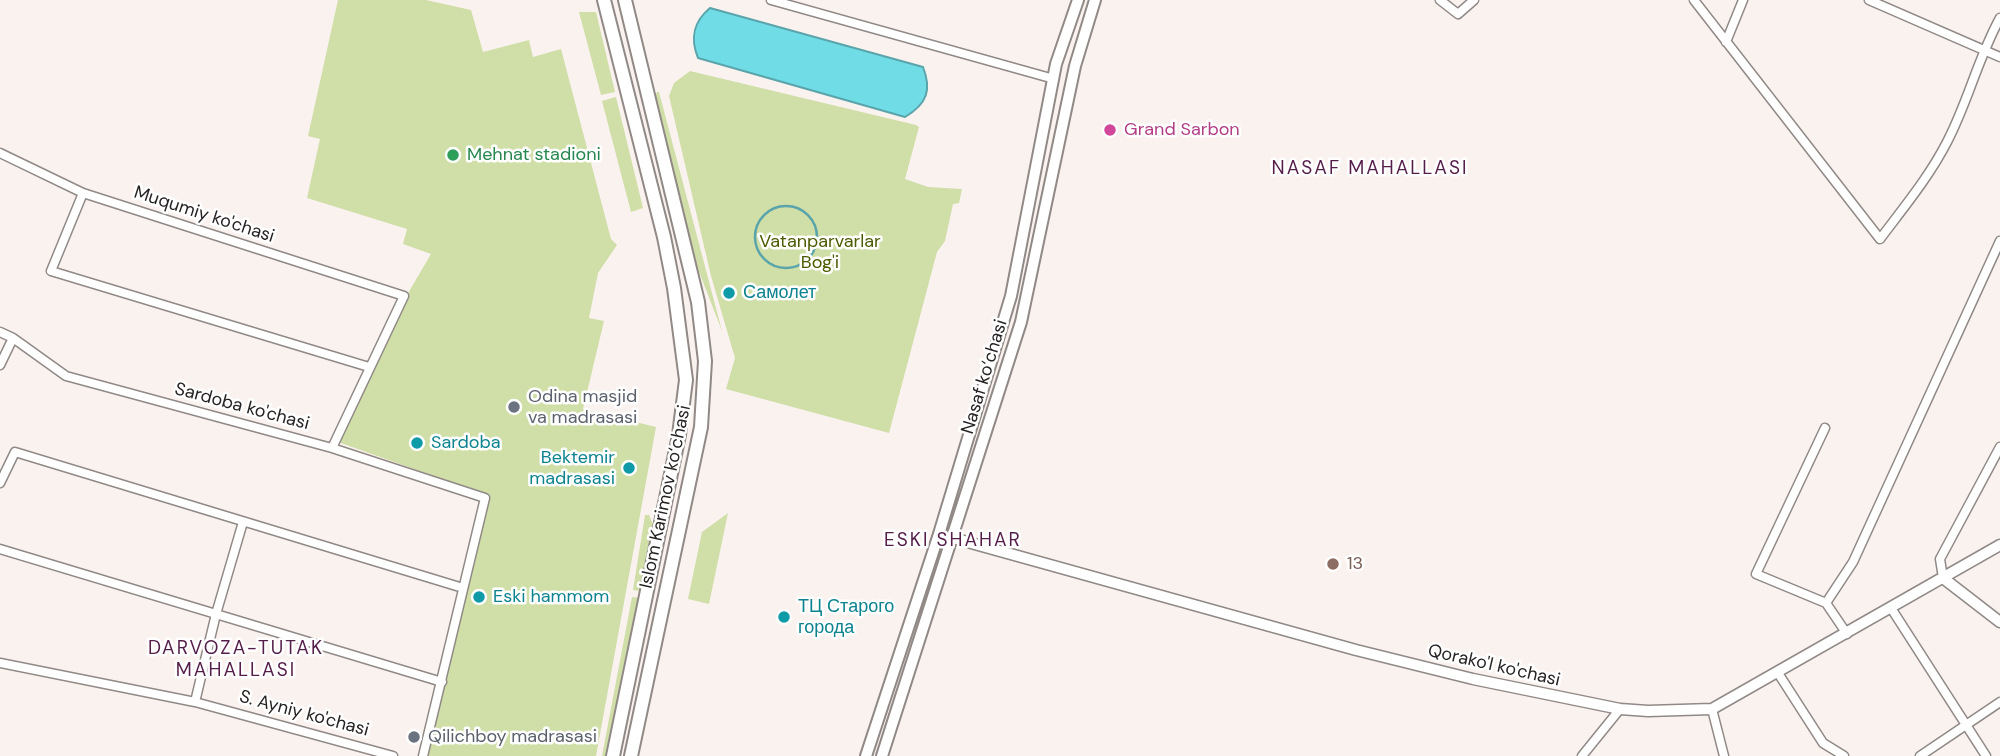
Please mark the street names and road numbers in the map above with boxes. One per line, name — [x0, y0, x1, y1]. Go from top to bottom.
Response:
street label: Muqumiy ko'chasi — [131, 182, 277, 248]
street label: Nasaf ko‘chasi — [957, 317, 1013, 437]
street label: Sardoba ko'chasi — [172, 379, 312, 435]
street label: Islom Karimov ko‘chasi — [636, 403, 696, 591]
street label: Qorako'l ko'chasi — [1426, 640, 1562, 692]
street label: S. Ayniy ko'chasi — [237, 686, 371, 742]

